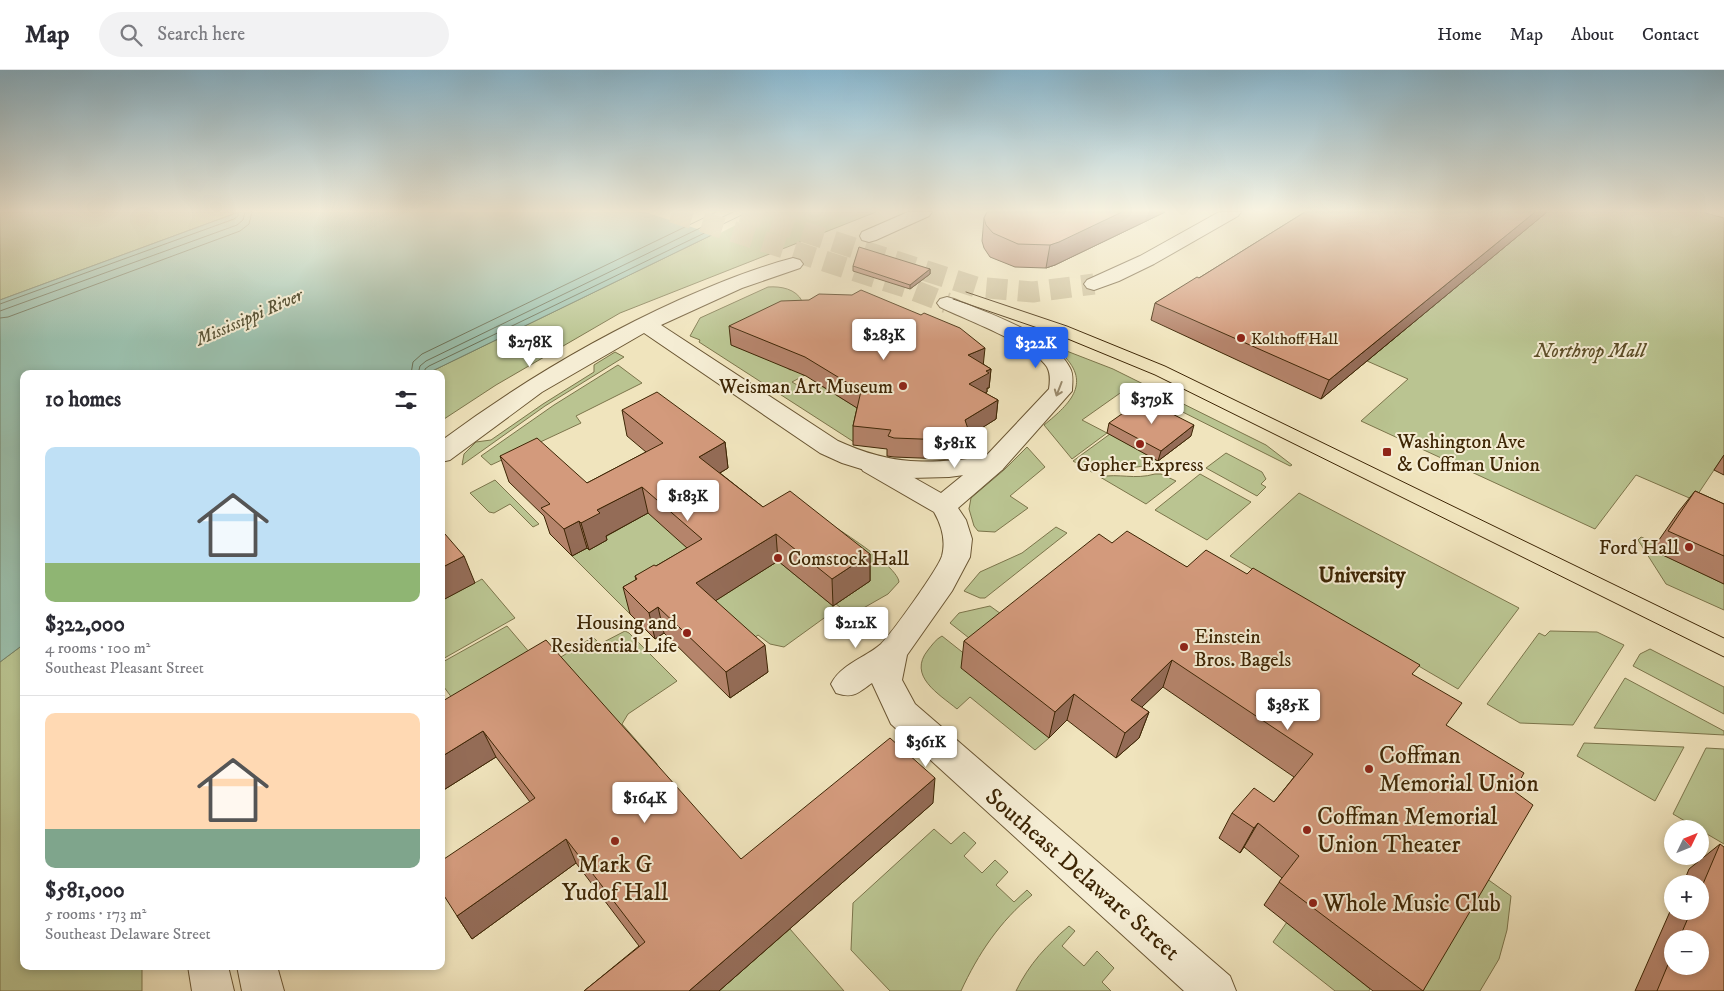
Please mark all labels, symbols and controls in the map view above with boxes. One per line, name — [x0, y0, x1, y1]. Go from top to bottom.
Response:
search box — [99, 12, 449, 57]
text: Map — [25, 20, 69, 50]
icon: search — [117, 21, 145, 49]
text: Search here — [157, 23, 245, 46]
text: Home — [1437, 24, 1482, 46]
text: Map — [1510, 24, 1543, 46]
text: About — [1571, 24, 1614, 46]
text: Contact — [1642, 24, 1699, 46]
water label: Mississippi River — [191, 284, 308, 352]
pin: $283K — [849, 318, 919, 361]
text: $283K — [863, 325, 905, 345]
pin: $278K — [495, 326, 565, 368]
pin: $322K — [1001, 326, 1071, 369]
place label: Kolthoff Hall — [1251, 329, 1338, 349]
text: $278K — [508, 332, 552, 352]
marker: Kolthoff Hall — [1235, 332, 1247, 344]
text: $322K — [1015, 333, 1057, 353]
park label: Northrop Mall — [1533, 339, 1647, 364]
place label: Weisman Art Museum — [718, 375, 893, 400]
marker: Weisman Art Museum — [897, 380, 909, 392]
one-way arrow — [1054, 381, 1063, 396]
pin: $379K — [1117, 382, 1187, 425]
icon: filters — [392, 386, 420, 414]
text: 10 homes — [45, 387, 121, 413]
text: $379K — [1131, 389, 1173, 409]
pin: $581K — [920, 426, 990, 469]
place label: Washington Ave & Coffman Union — [1396, 430, 1540, 478]
text: $581K — [934, 433, 976, 453]
marker: Gopher Express — [1134, 438, 1146, 450]
marker: Washington Ave & Coffman Union — [1381, 446, 1393, 458]
place label: Gopher Express — [1076, 453, 1204, 478]
icon: home — [188, 480, 278, 570]
pin: $183K — [653, 480, 723, 522]
text: $183K — [668, 486, 708, 506]
place label: Ford Hall — [1599, 536, 1679, 561]
marker: Ford Hall — [1683, 541, 1695, 553]
place label: Comstock Hall — [788, 547, 909, 572]
marker: Comstock Hall — [772, 552, 784, 564]
district label: University — [1319, 563, 1406, 589]
pin: $212K — [821, 606, 891, 649]
place label: Housing and Residential Life — [551, 611, 677, 659]
text: $322,000 — [45, 612, 125, 638]
text: $212K — [835, 613, 877, 633]
place label: Einstein Bros. Bagels — [1194, 625, 1292, 673]
marker: Housing and Residential Life — [681, 627, 693, 639]
text: 4 rooms · 100 m² — [45, 638, 150, 658]
marker: Einstein Bros. Bagels — [1178, 641, 1190, 653]
text: Southeast Pleasant Street — [45, 658, 204, 678]
pin: $385K — [1253, 688, 1323, 731]
text: $385K — [1267, 695, 1309, 715]
pin: $361K — [891, 726, 961, 768]
text: $361K — [906, 732, 946, 752]
place label: Coffman Memorial Union — [1379, 741, 1539, 799]
icon: home — [188, 745, 278, 835]
marker: Coffman Memorial Union — [1363, 763, 1375, 775]
pin: $164K — [610, 782, 680, 824]
street label: Southeast Delaware Street — [979, 782, 1186, 968]
text: $164K — [623, 788, 667, 808]
place label: Coffman Memorial Union Theater — [1317, 802, 1498, 860]
north arrow — [1664, 820, 1709, 865]
map controls — [1664, 820, 1709, 975]
marker: Coffman Memorial Union Theater — [1301, 824, 1313, 836]
marker: Mark G Yudof Hall — [609, 835, 621, 847]
place label: Mark G Yudof Hall — [562, 850, 669, 908]
button: + — [1664, 875, 1709, 920]
text: $581,000 — [45, 878, 125, 904]
place label: Whole Music Club — [1322, 889, 1501, 919]
marker: Whole Music Club — [1307, 897, 1319, 909]
text: 5 rooms · 173 m² — [45, 904, 146, 924]
text: Southeast Delaware Street — [45, 924, 211, 944]
button: − — [1664, 930, 1709, 975]

